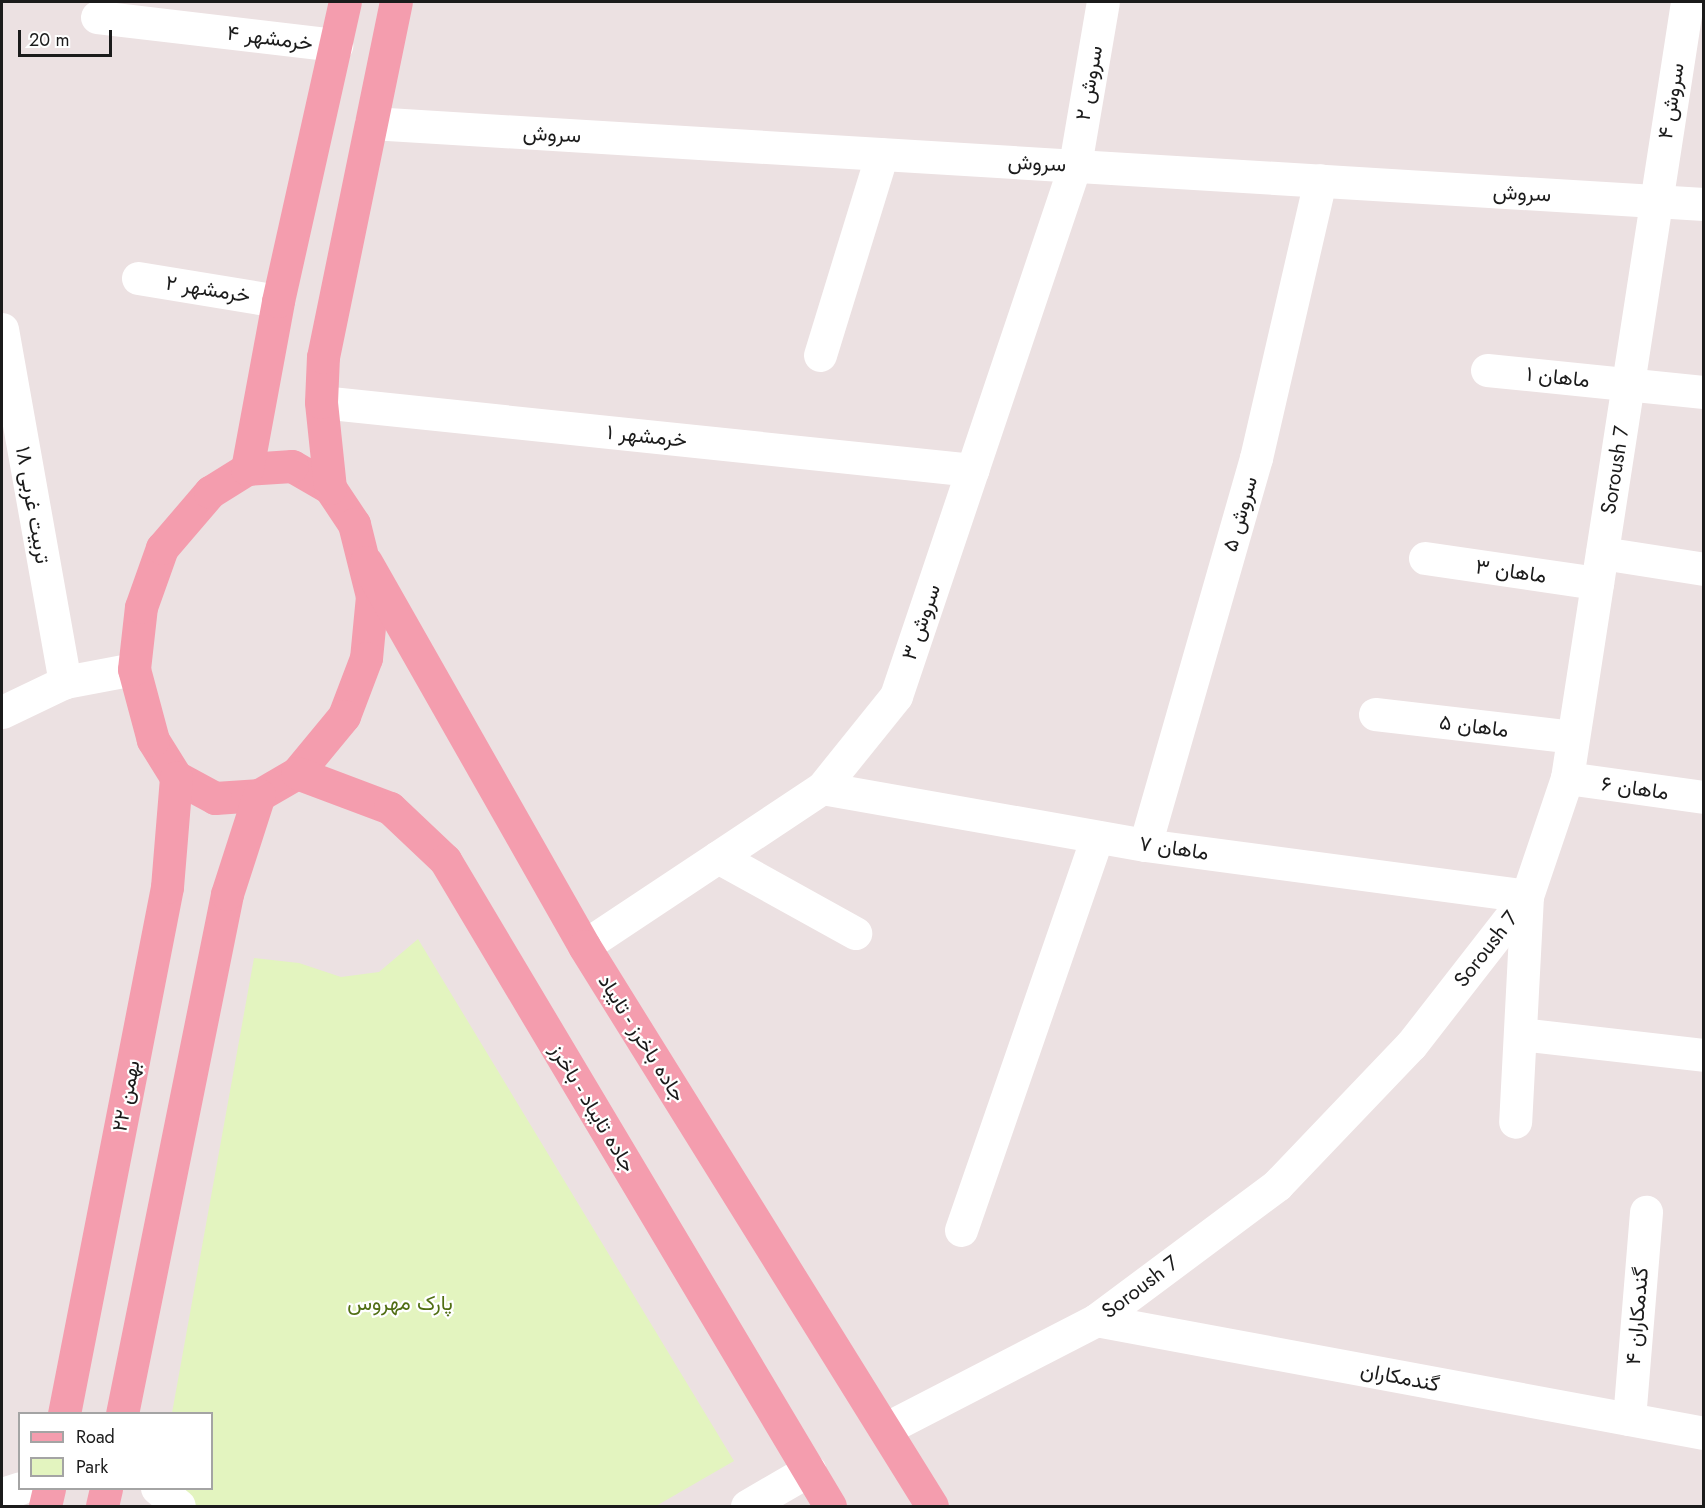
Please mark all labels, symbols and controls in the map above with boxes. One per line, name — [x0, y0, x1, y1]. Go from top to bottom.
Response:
scale bar — [21, 18, 116, 56]
street label: خرمشهر ۴ — [226, 20, 314, 56]
text: 20 m — [29, 27, 69, 53]
street label: سروش ۲ — [1070, 43, 1108, 123]
street label: سروش ۴ — [1653, 61, 1689, 141]
street label: سروش — [522, 120, 582, 148]
street label: سروش — [1007, 149, 1067, 177]
street label: سروش — [1492, 179, 1552, 207]
street label: خرمشهر ۲ — [164, 270, 252, 308]
street label: ماهان ۱ — [1525, 361, 1591, 393]
street label: خرمشهر ۱ — [606, 419, 688, 453]
street label: Soroush 7 — [1596, 424, 1634, 516]
street label: تربیت غربی ۱۸ — [10, 444, 56, 566]
street label: سروش ۵ — [1217, 473, 1263, 555]
street label: ماهان ۳ — [1474, 554, 1548, 588]
street label: سروش ۳ — [896, 581, 946, 663]
street label: ماهان ۵ — [1438, 709, 1510, 743]
street label: ماهان ۶ — [1600, 771, 1670, 805]
street label: ماهان ۷ — [1138, 831, 1210, 865]
street label: Soroush 7 — [1449, 906, 1523, 992]
street label: جاده باخرز - تایباد — [593, 970, 691, 1106]
street label: جاده تایباد - باخرز — [545, 1039, 641, 1177]
street label: ۲۲ بهمن — [107, 1058, 145, 1134]
street label: Soroush 7 — [1097, 1250, 1183, 1324]
street label: گندمکاران ۴ — [1620, 1266, 1654, 1366]
park label: پارک مهروس — [347, 1290, 453, 1316]
street label: گندمکاران — [1358, 1357, 1442, 1397]
legend — [18, 1412, 213, 1490]
text: Road — [76, 1424, 115, 1450]
text: Park — [76, 1454, 108, 1480]

